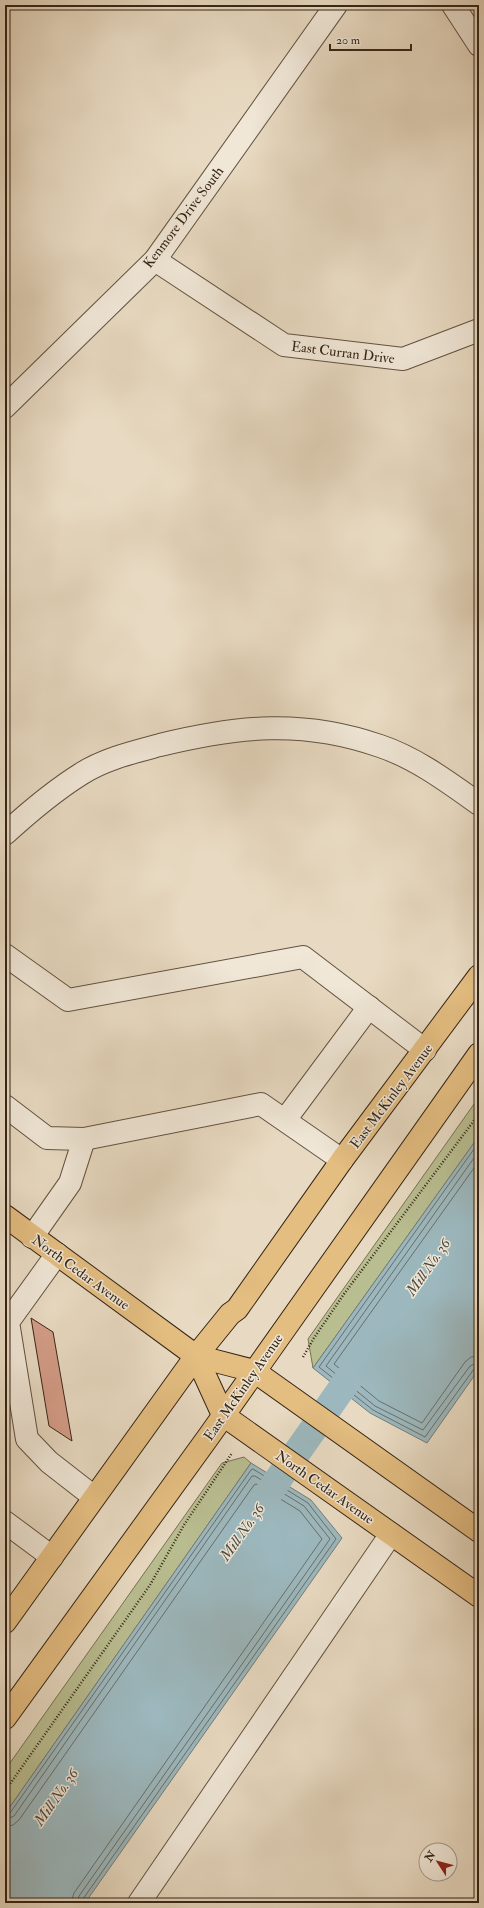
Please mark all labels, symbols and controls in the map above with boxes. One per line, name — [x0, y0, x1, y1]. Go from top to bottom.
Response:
scale bar — [330, 26, 411, 52]
text: 20 m — [336, 33, 361, 48]
street label: Kenmore Drive South — [140, 163, 228, 271]
street label: East Curran Drive — [290, 338, 396, 367]
street label: East McKinley Avenue — [346, 1040, 437, 1153]
street label: North Cedar Avenue — [29, 1231, 133, 1314]
water label: Mill No. 36 — [401, 1234, 456, 1301]
street label: East McKinley Avenue — [200, 1330, 288, 1445]
street label: North Cedar Avenue — [272, 1447, 377, 1528]
water label: Mill No. 36 — [215, 1499, 270, 1566]
water label: Mill No. 36 — [29, 1764, 84, 1831]
north arrow — [418, 1842, 458, 1882]
text: N — [422, 1848, 439, 1865]

